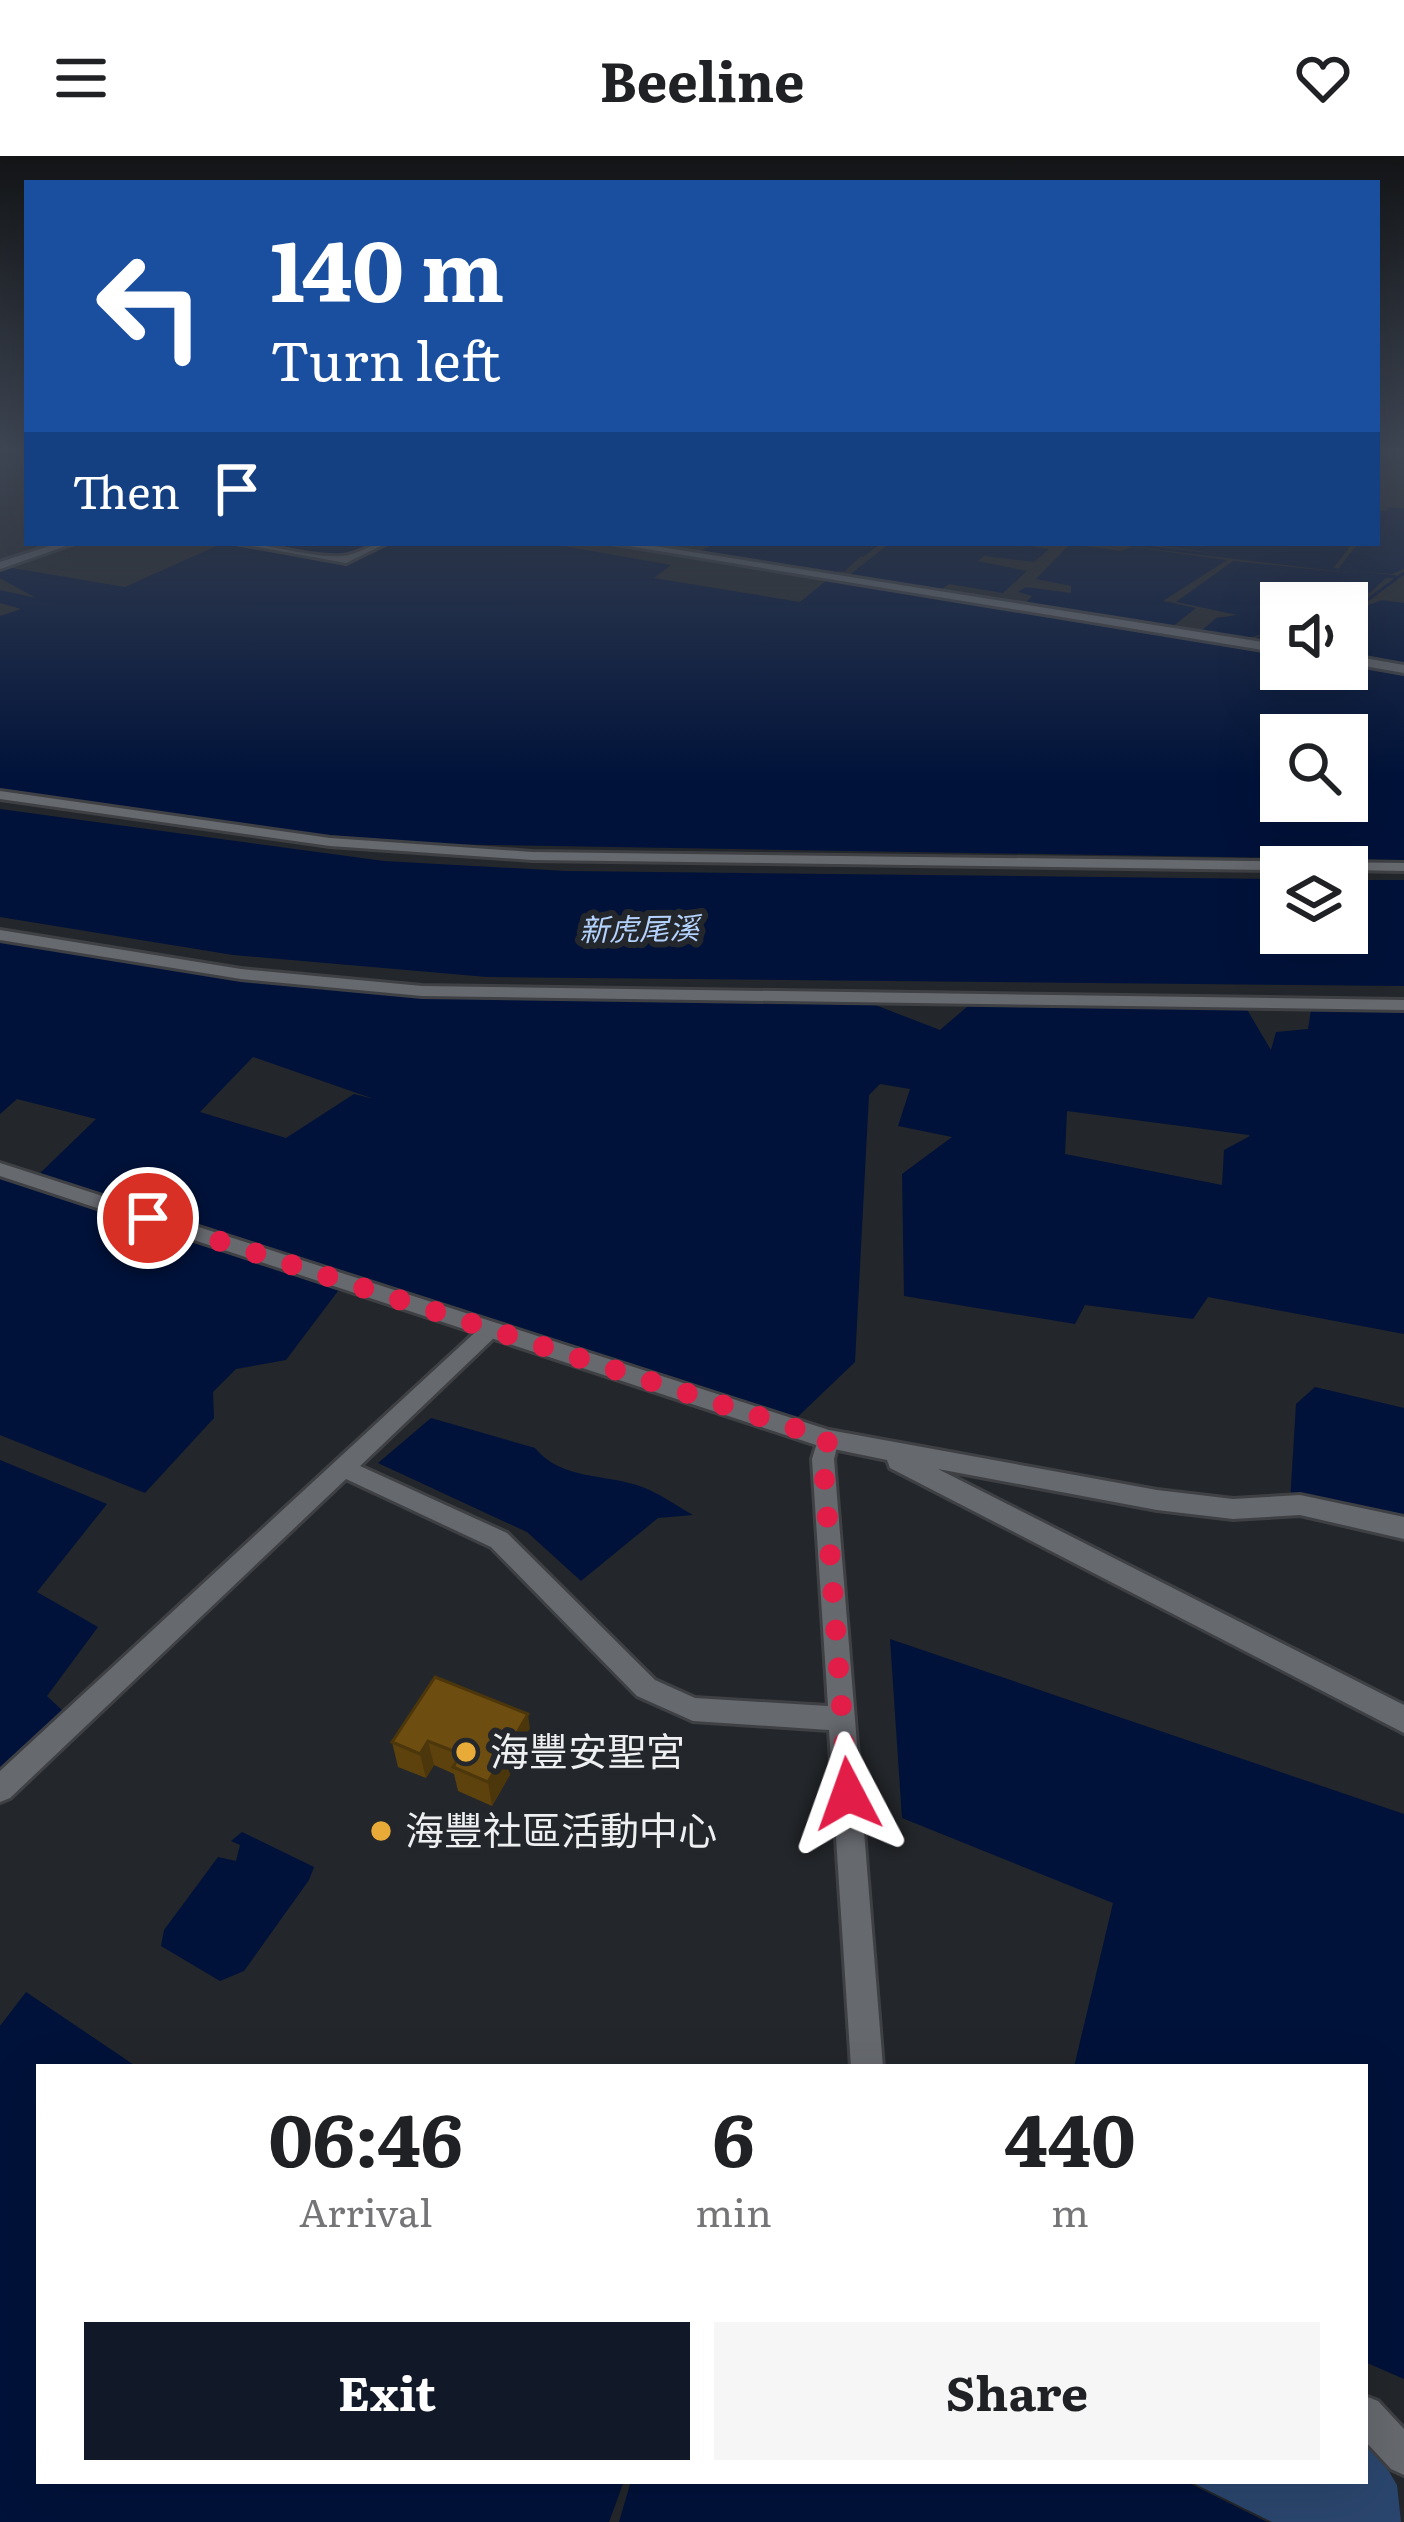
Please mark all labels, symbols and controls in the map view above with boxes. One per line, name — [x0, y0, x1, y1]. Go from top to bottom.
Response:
text: Beeline — [599, 38, 805, 119]
icon: menu — [48, 45, 114, 111]
icon: heart — [1290, 45, 1356, 111]
text: 140 m — [270, 203, 505, 328]
icon: left — [72, 228, 228, 384]
text: Turn left — [270, 317, 501, 398]
text: Then — [72, 456, 180, 523]
icon: arrive — [204, 456, 270, 522]
map controls — [1260, 582, 1368, 954]
button: sound — [1260, 582, 1368, 690]
button: search — [1260, 714, 1368, 822]
button: layers — [1260, 846, 1368, 954]
water label: 新虎尾溪 — [579, 904, 703, 950]
pin — [97, 1167, 199, 1269]
icon: arrive — [115, 1185, 181, 1251]
place label: 海豐安聖宮 — [490, 1720, 685, 1778]
position arrow — [785, 1731, 911, 1857]
marker: 海豐安聖宮 — [453, 1739, 479, 1765]
place label: 海豐社區活動中心 — [405, 1799, 717, 1857]
marker: 海豐社區活動中心 — [368, 1818, 394, 1844]
text: 06:46 — [268, 2082, 463, 2189]
text: 6 — [713, 2082, 755, 2189]
text: 440 — [1004, 2082, 1136, 2189]
text: Arrival — [299, 2181, 432, 2239]
text: min — [695, 2181, 772, 2239]
text: m — [1051, 2181, 1089, 2239]
button: Exit — [84, 2322, 690, 2460]
button: Share — [714, 2322, 1320, 2460]

